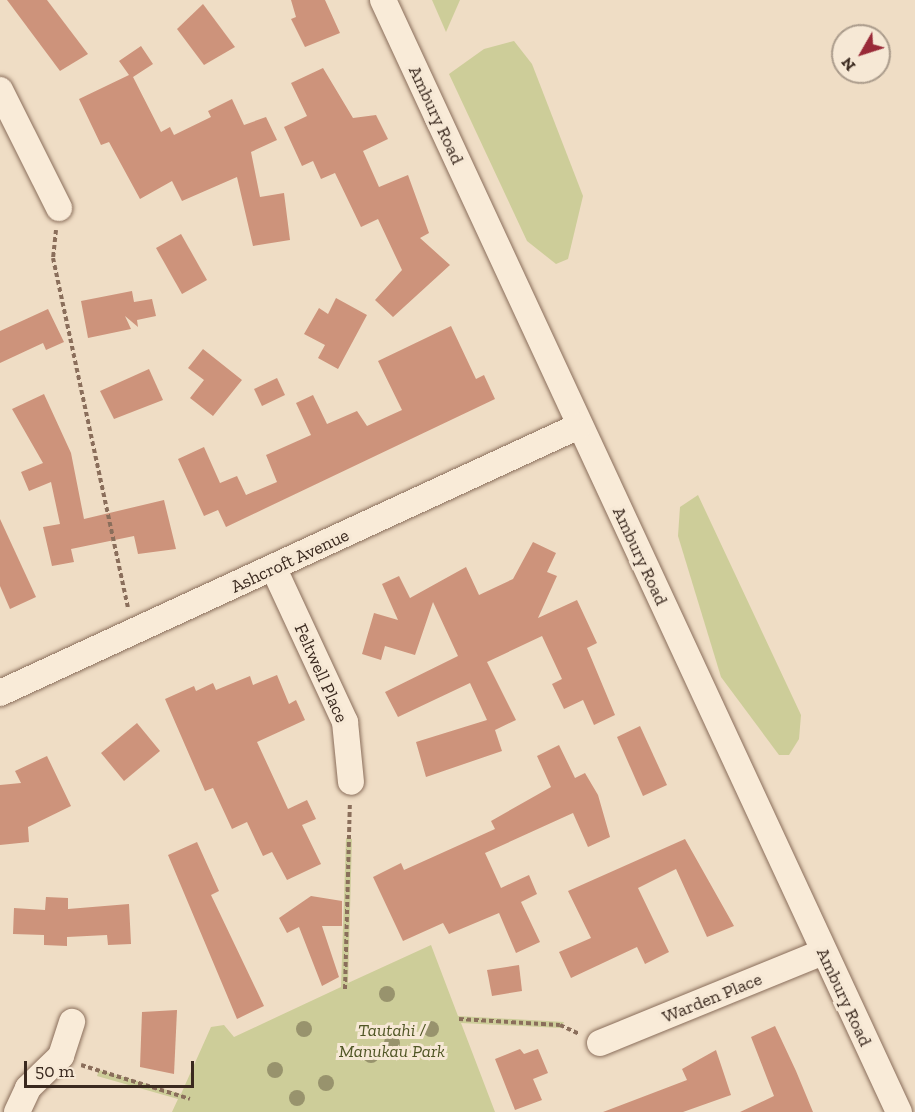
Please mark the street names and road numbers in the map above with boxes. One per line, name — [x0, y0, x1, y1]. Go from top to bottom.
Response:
street label: Ambury Road — [404, 62, 468, 168]
street label: Ambury Road — [608, 503, 672, 609]
street label: Ashcroft Avenue — [227, 524, 353, 598]
street label: Feltwell Place — [290, 620, 352, 726]
street label: Ambury Road — [812, 944, 876, 1050]
street label: Warden Place — [659, 968, 765, 1028]

